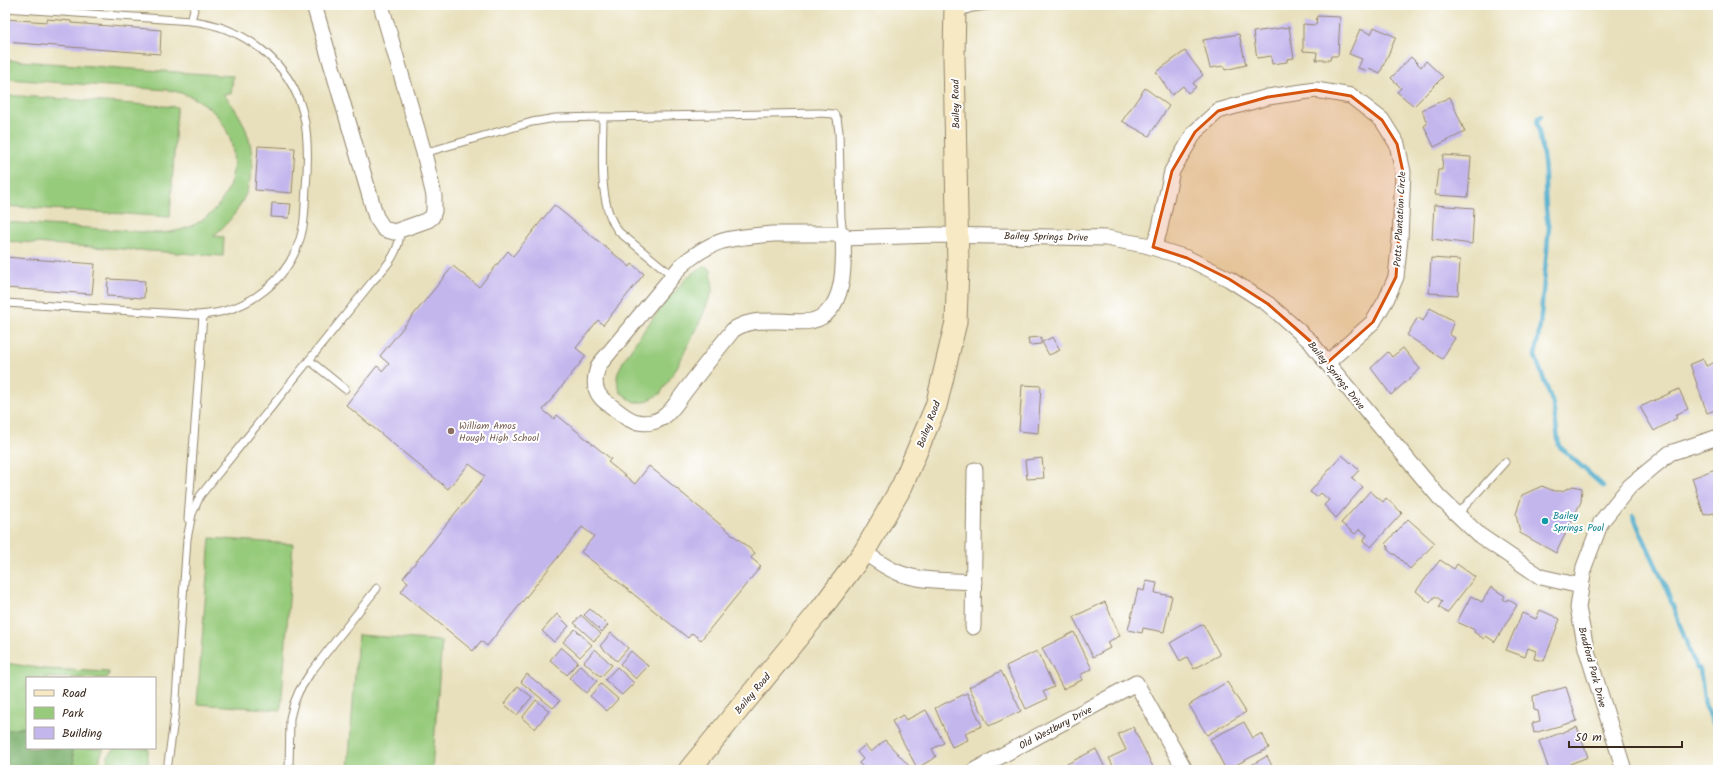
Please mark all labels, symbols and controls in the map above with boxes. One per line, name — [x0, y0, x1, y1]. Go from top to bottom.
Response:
street label: Bailey Road — [948, 78, 964, 129]
street label: Potts Plantation Circle — [1390, 170, 1411, 267]
street label: Bailey Springs Drive — [1004, 228, 1089, 246]
street label: Bailey Springs Drive — [1304, 338, 1369, 414]
street label: Bailey Road — [913, 398, 946, 450]
place label: William Amos Hough High School — [459, 418, 540, 446]
marker: William Amos Hough High School — [446, 426, 456, 436]
place label: Bailey Springs Pool — [1553, 508, 1605, 536]
marker: Bailey Springs Pool — [1540, 516, 1550, 526]
street label: Bradford Park Drive — [1574, 625, 1611, 710]
street label: Bailey Road — [731, 669, 775, 718]
legend — [26, 677, 156, 749]
text: Road — [62, 684, 87, 703]
street label: Old Westbury Drive — [1016, 702, 1095, 754]
text: Park — [62, 704, 84, 723]
scale bar — [1569, 723, 1682, 749]
text: Building — [62, 724, 102, 743]
text: 50 m — [1575, 728, 1602, 747]

